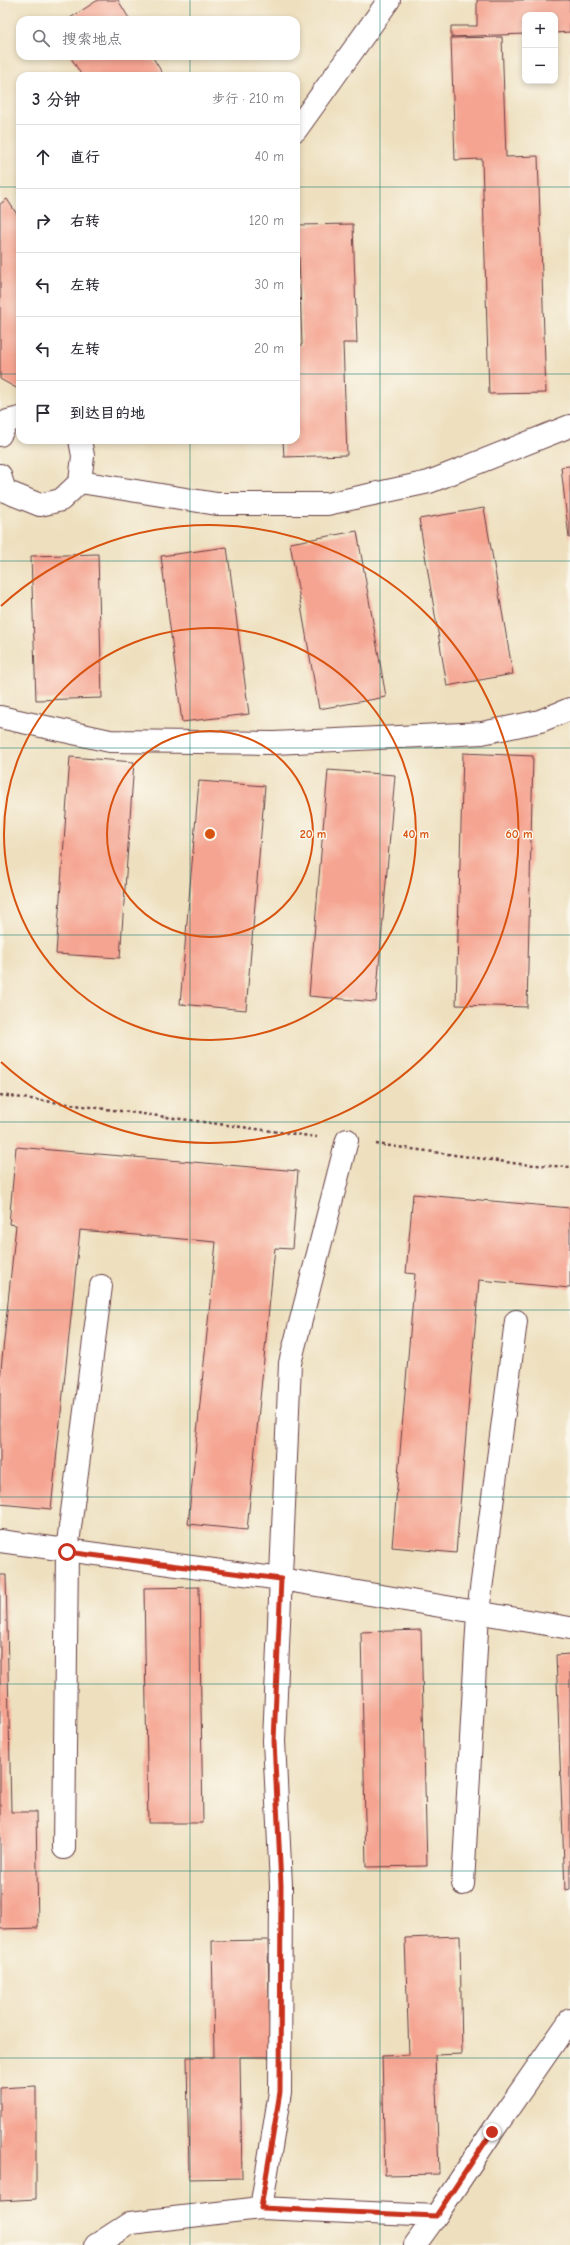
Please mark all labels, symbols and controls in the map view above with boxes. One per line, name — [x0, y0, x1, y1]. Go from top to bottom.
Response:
map controls — [522, 12, 558, 84]
button: + — [522, 12, 558, 48]
search box — [16, 16, 300, 60]
icon: search — [30, 27, 52, 49]
text: 搜索地点 — [62, 30, 122, 48]
button: − — [522, 48, 558, 84]
text: 3 分钟 — [32, 90, 80, 109]
text: 步行 · 210 m — [212, 91, 284, 106]
icon: ahead — [32, 146, 54, 168]
text: 直行 — [70, 148, 100, 166]
text: 40 m — [255, 149, 284, 164]
icon: right — [32, 210, 54, 232]
text: 右转 — [70, 212, 100, 230]
text: 120 m — [249, 213, 284, 228]
icon: left — [32, 274, 54, 296]
text: 左转 — [70, 276, 100, 294]
text: 30 m — [254, 277, 284, 292]
icon: left — [32, 338, 54, 360]
text: 左转 — [70, 340, 100, 358]
text: 20 m — [254, 341, 284, 356]
icon: arrive — [32, 402, 54, 424]
text: 到达目的地 — [70, 404, 145, 422]
centre of rings — [203, 827, 217, 841]
text: 20 m — [300, 827, 326, 841]
text: 40 m — [403, 827, 429, 841]
text: 60 m — [506, 827, 532, 841]
route start — [58, 1543, 76, 1561]
route end — [483, 2123, 501, 2141]

